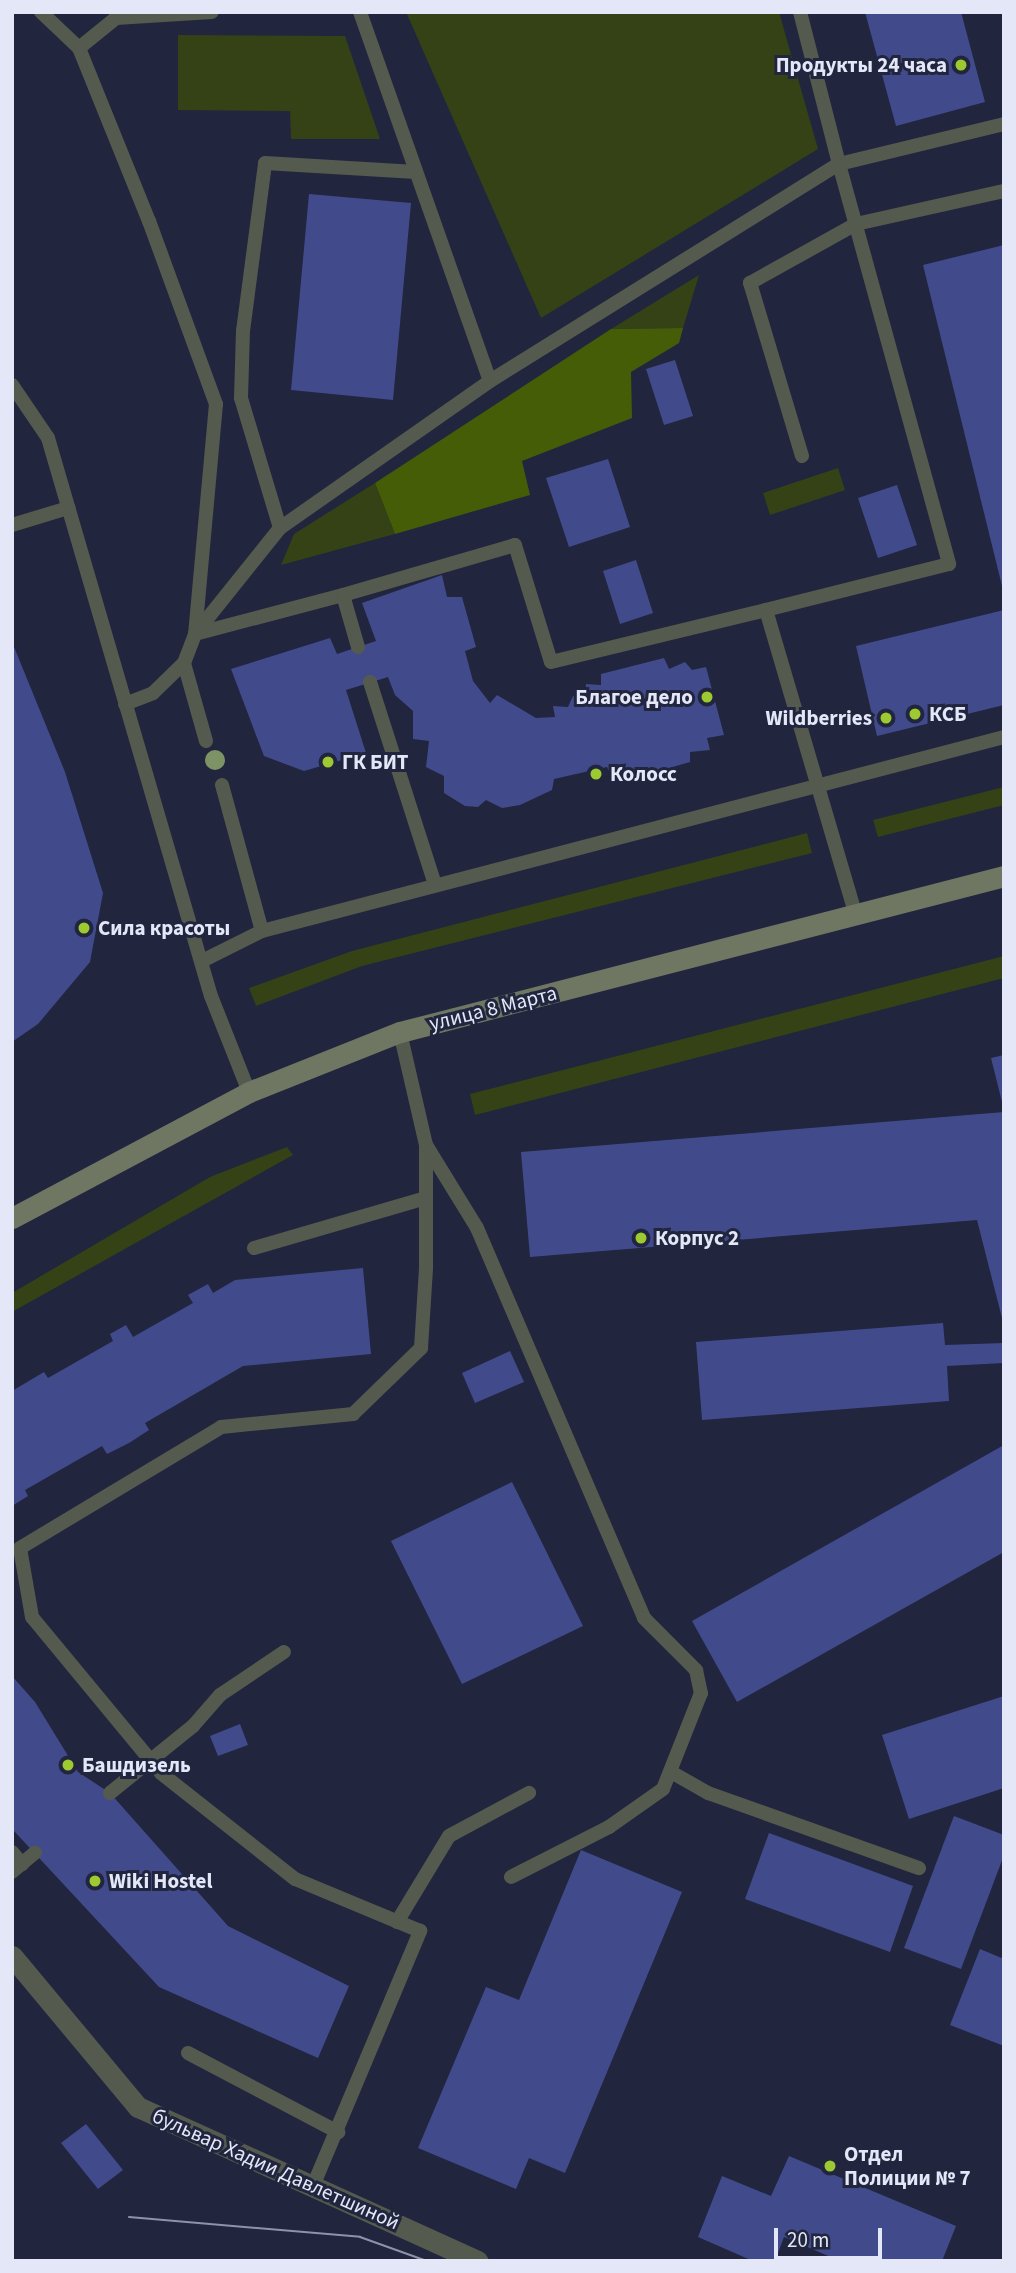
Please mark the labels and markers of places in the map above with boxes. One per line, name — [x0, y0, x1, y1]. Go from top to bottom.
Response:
place label: Продукты 24 часа — [776, 52, 947, 78]
marker: Продукты 24 часа — [953, 57, 969, 73]
place label: Благое дело — [575, 684, 693, 710]
marker: Благое дело — [699, 689, 715, 705]
place label: КСБ — [929, 701, 967, 727]
place label: Wildberries — [765, 705, 872, 731]
marker: КСБ — [907, 706, 923, 722]
marker: Wildberries — [878, 710, 894, 726]
place label: ГК БИТ — [342, 749, 409, 775]
marker: ГК БИТ — [320, 754, 336, 770]
place label: Колосс — [610, 761, 677, 787]
marker: Колосс — [588, 766, 604, 782]
place label: Сила красоты — [98, 915, 230, 941]
marker: Сила красоты — [76, 920, 92, 936]
place label: Корпус 2 — [655, 1225, 739, 1251]
marker: Корпус 2 — [633, 1230, 649, 1246]
place label: Башдизель — [82, 1752, 191, 1778]
marker: Башдизель — [60, 1757, 76, 1773]
place label: Wiki Hostel — [109, 1868, 213, 1894]
marker: Wiki Hostel — [87, 1873, 103, 1889]
place label: Отдел Полиции № 7 — [844, 2141, 971, 2191]
marker: Отдел Полиции № 7 — [822, 2158, 838, 2174]

